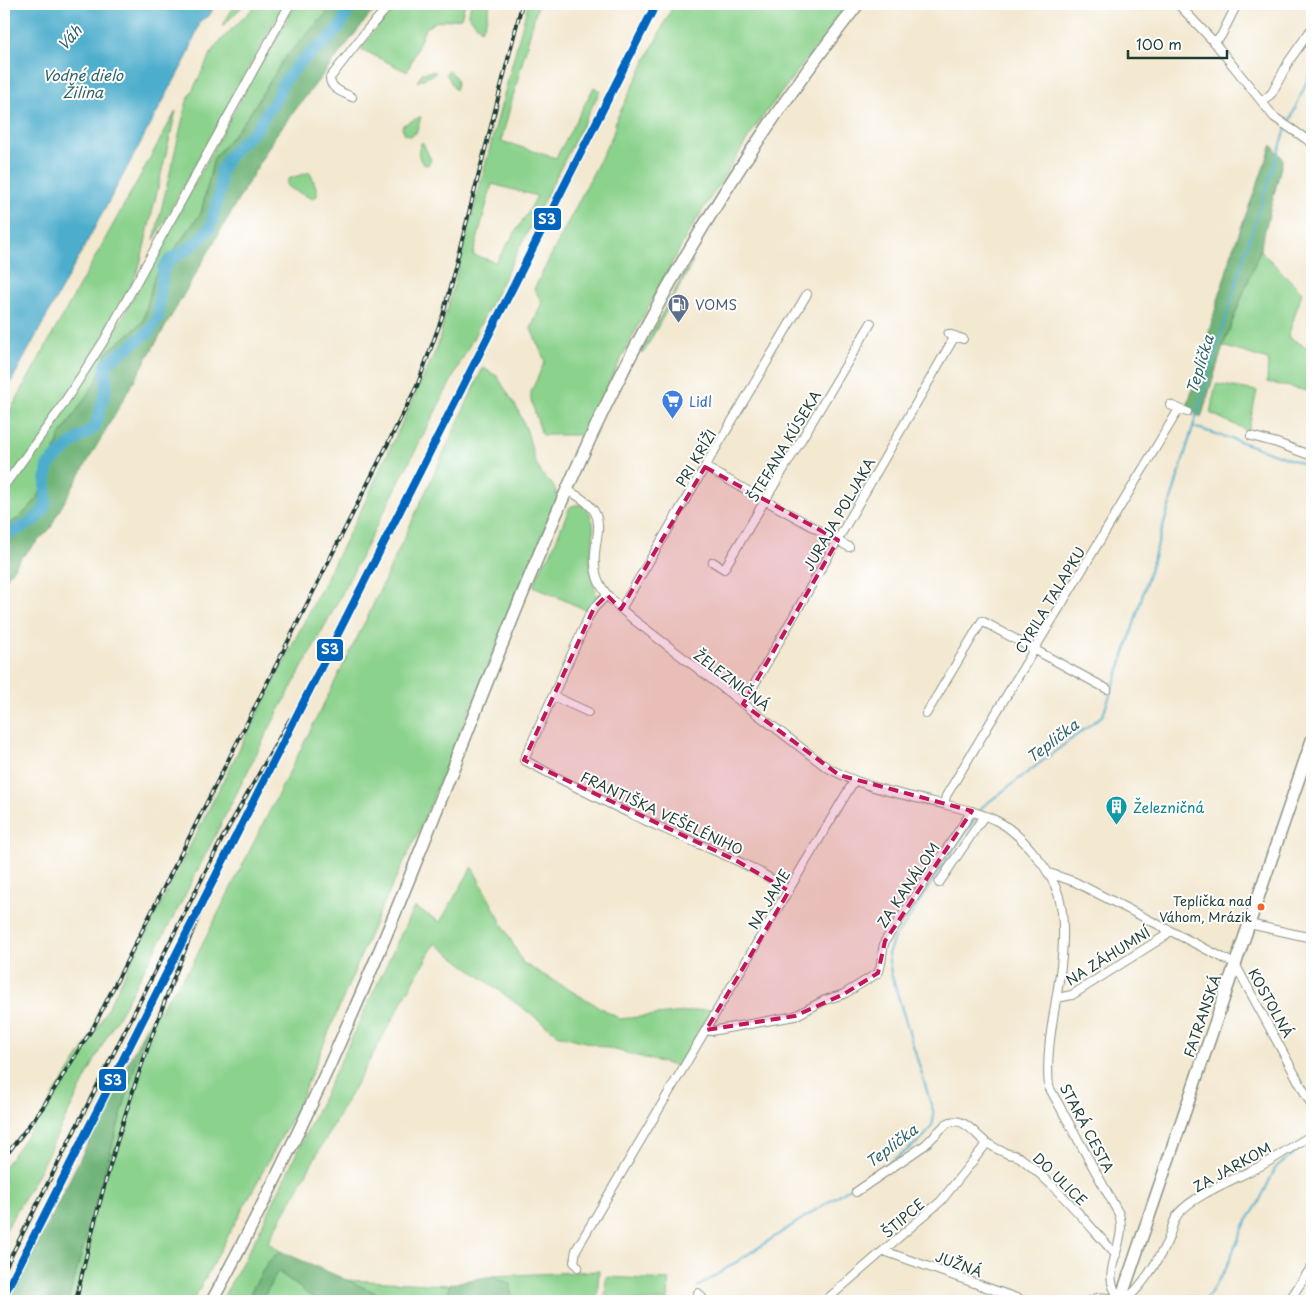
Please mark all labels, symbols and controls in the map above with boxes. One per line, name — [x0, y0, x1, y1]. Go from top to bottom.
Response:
water label: Váh — [52, 19, 87, 55]
scale bar — [1128, 28, 1227, 60]
text: 100 m — [1136, 32, 1182, 55]
water label: Vodné dielo Žilina — [43, 63, 124, 103]
line badge: S3 — [533, 207, 562, 231]
text: S3 — [538, 208, 556, 229]
fuel station icon: VOMS — [667, 292, 691, 323]
place label: VOMS — [695, 294, 737, 315]
water label: Teplička — [1179, 331, 1219, 396]
street label: ŠTEFANA KÚSEKA — [742, 386, 826, 506]
supermarket icon: Lidl — [661, 389, 685, 420]
place label: Lidl — [689, 391, 712, 412]
street label: PRI KRÍŽI — [671, 425, 721, 491]
street label: JURAJA POLJAKA — [798, 453, 880, 575]
street label: CYRILA TALAPKU — [1010, 543, 1090, 657]
line badge: S3 — [316, 638, 344, 662]
text: S3 — [321, 638, 339, 659]
street label: ŽELEZNIČNÁ — [690, 644, 775, 716]
water label: Teplička — [1021, 712, 1083, 767]
street label: FRANTIŠKA VEŠELÉNIHO — [577, 766, 747, 860]
building icon: Železničná — [1105, 795, 1129, 826]
place label: Železničná — [1133, 797, 1204, 818]
street label: ZA KANÁLOM — [872, 838, 944, 932]
street label: NA JAME — [743, 865, 795, 933]
place label: Teplička nad Váhom, Mrázik — [1159, 891, 1253, 926]
marker: Teplička nad Váhom, Mrázik — [1256, 902, 1266, 912]
street label: NA ZÁHUMNÍ — [1062, 921, 1155, 990]
street label: KOSTOLNÁ — [1243, 964, 1299, 1042]
street label: FATRANSKÁ — [1178, 971, 1226, 1060]
line badge: S3 — [98, 1068, 127, 1092]
text: S3 — [104, 1069, 122, 1090]
street label: STARÁ CESTA — [1055, 1080, 1119, 1177]
water label: Teplička — [860, 1117, 922, 1172]
street label: ZA JARKOM — [1189, 1137, 1275, 1197]
street label: DO ULICE — [1028, 1148, 1092, 1210]
street label: ŠTIPCE — [877, 1193, 929, 1243]
street label: JUŽNÁ — [932, 1246, 986, 1282]

